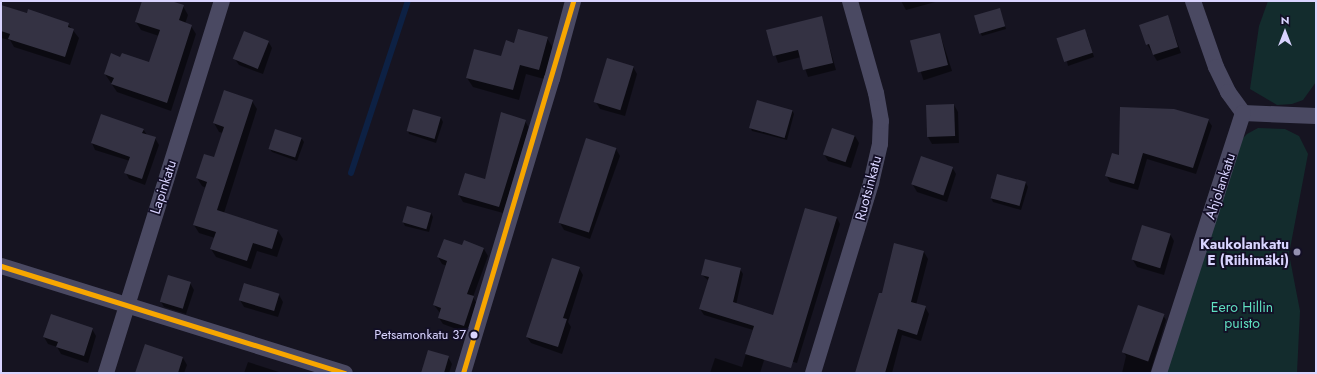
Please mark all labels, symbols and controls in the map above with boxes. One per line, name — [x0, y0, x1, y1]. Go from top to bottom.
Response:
north arrow — [1265, 12, 1305, 52]
text: N — [1281, 12, 1289, 28]
street label: Ahjolankatu — [1201, 151, 1239, 221]
street label: Ruotsinkatu — [851, 154, 885, 222]
street label: Lapinkatu — [146, 158, 180, 216]
place label: Kaukolankatu E (Riihimäki) — [1200, 236, 1289, 268]
marker: Kaukolankatu E (Riihimäki) — [1292, 247, 1302, 257]
park label: Eero Hillin puisto — [1211, 299, 1273, 332]
place label: Petsamonkatu 37 — [374, 327, 466, 343]
marker: Petsamonkatu 37 — [469, 330, 479, 340]

